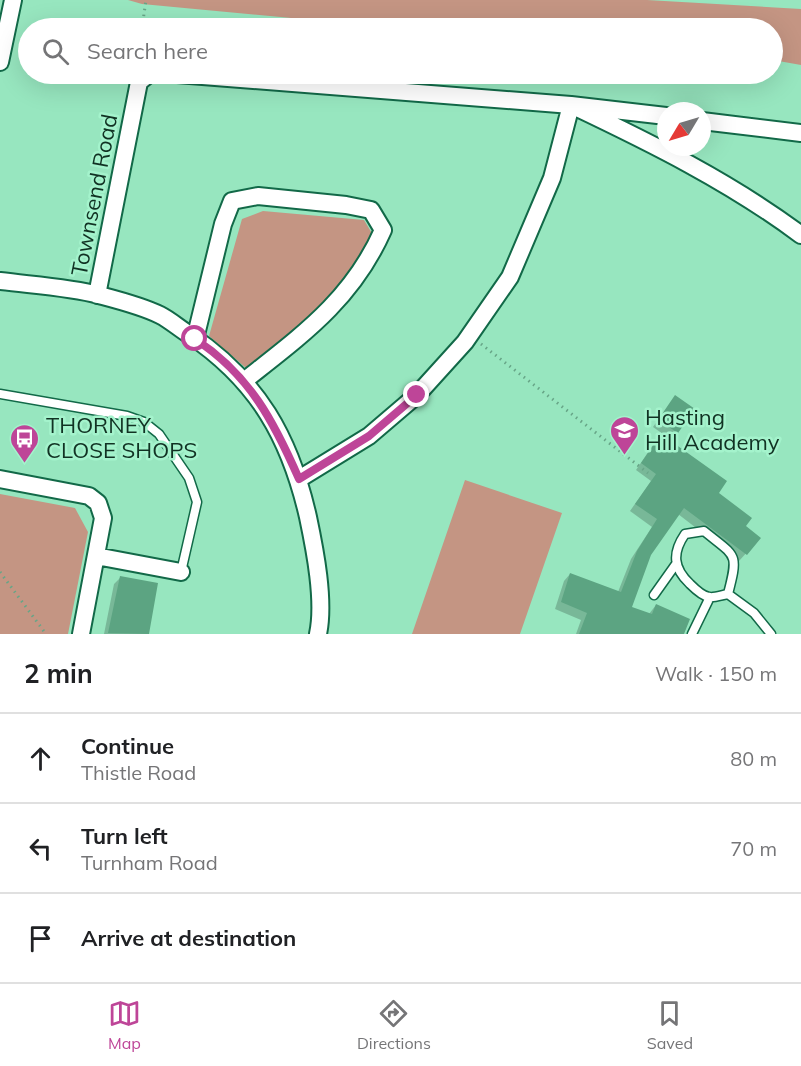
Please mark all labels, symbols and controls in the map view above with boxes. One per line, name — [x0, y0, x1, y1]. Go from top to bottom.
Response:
search box — [18, 18, 783, 84]
icon: search — [39, 35, 72, 68]
text: Search here — [87, 37, 208, 65]
north arrow — [657, 102, 711, 156]
street label: Townsend Road — [65, 112, 123, 278]
route start — [181, 325, 207, 351]
route end — [403, 381, 429, 407]
place label: Hasting Hill Academy — [645, 403, 780, 456]
place label: THORNEY CLOSE SHOPS — [46, 411, 197, 464]
school or university icon: Hasting Hill Academy — [608, 414, 640, 456]
bus stop icon: THORNEY CLOSE SHOPS — [9, 422, 41, 464]
text: 2 min — [24, 657, 93, 690]
text: Walk · 150 m — [655, 661, 777, 686]
text: Continue — [81, 732, 174, 760]
icon: ahead — [24, 742, 57, 775]
text: 80 m — [730, 746, 777, 771]
text: Thistle Road — [81, 760, 196, 785]
text: Turn left — [81, 822, 168, 850]
icon: left — [24, 832, 57, 865]
text: 70 m — [730, 836, 777, 861]
text: Turnham Road — [81, 850, 218, 875]
icon: arrive — [24, 922, 57, 955]
text: Arrive at destination — [81, 924, 296, 952]
tab: Map — [108, 997, 141, 1053]
tab: Directions — [357, 997, 431, 1053]
tab: Saved — [647, 997, 693, 1053]

